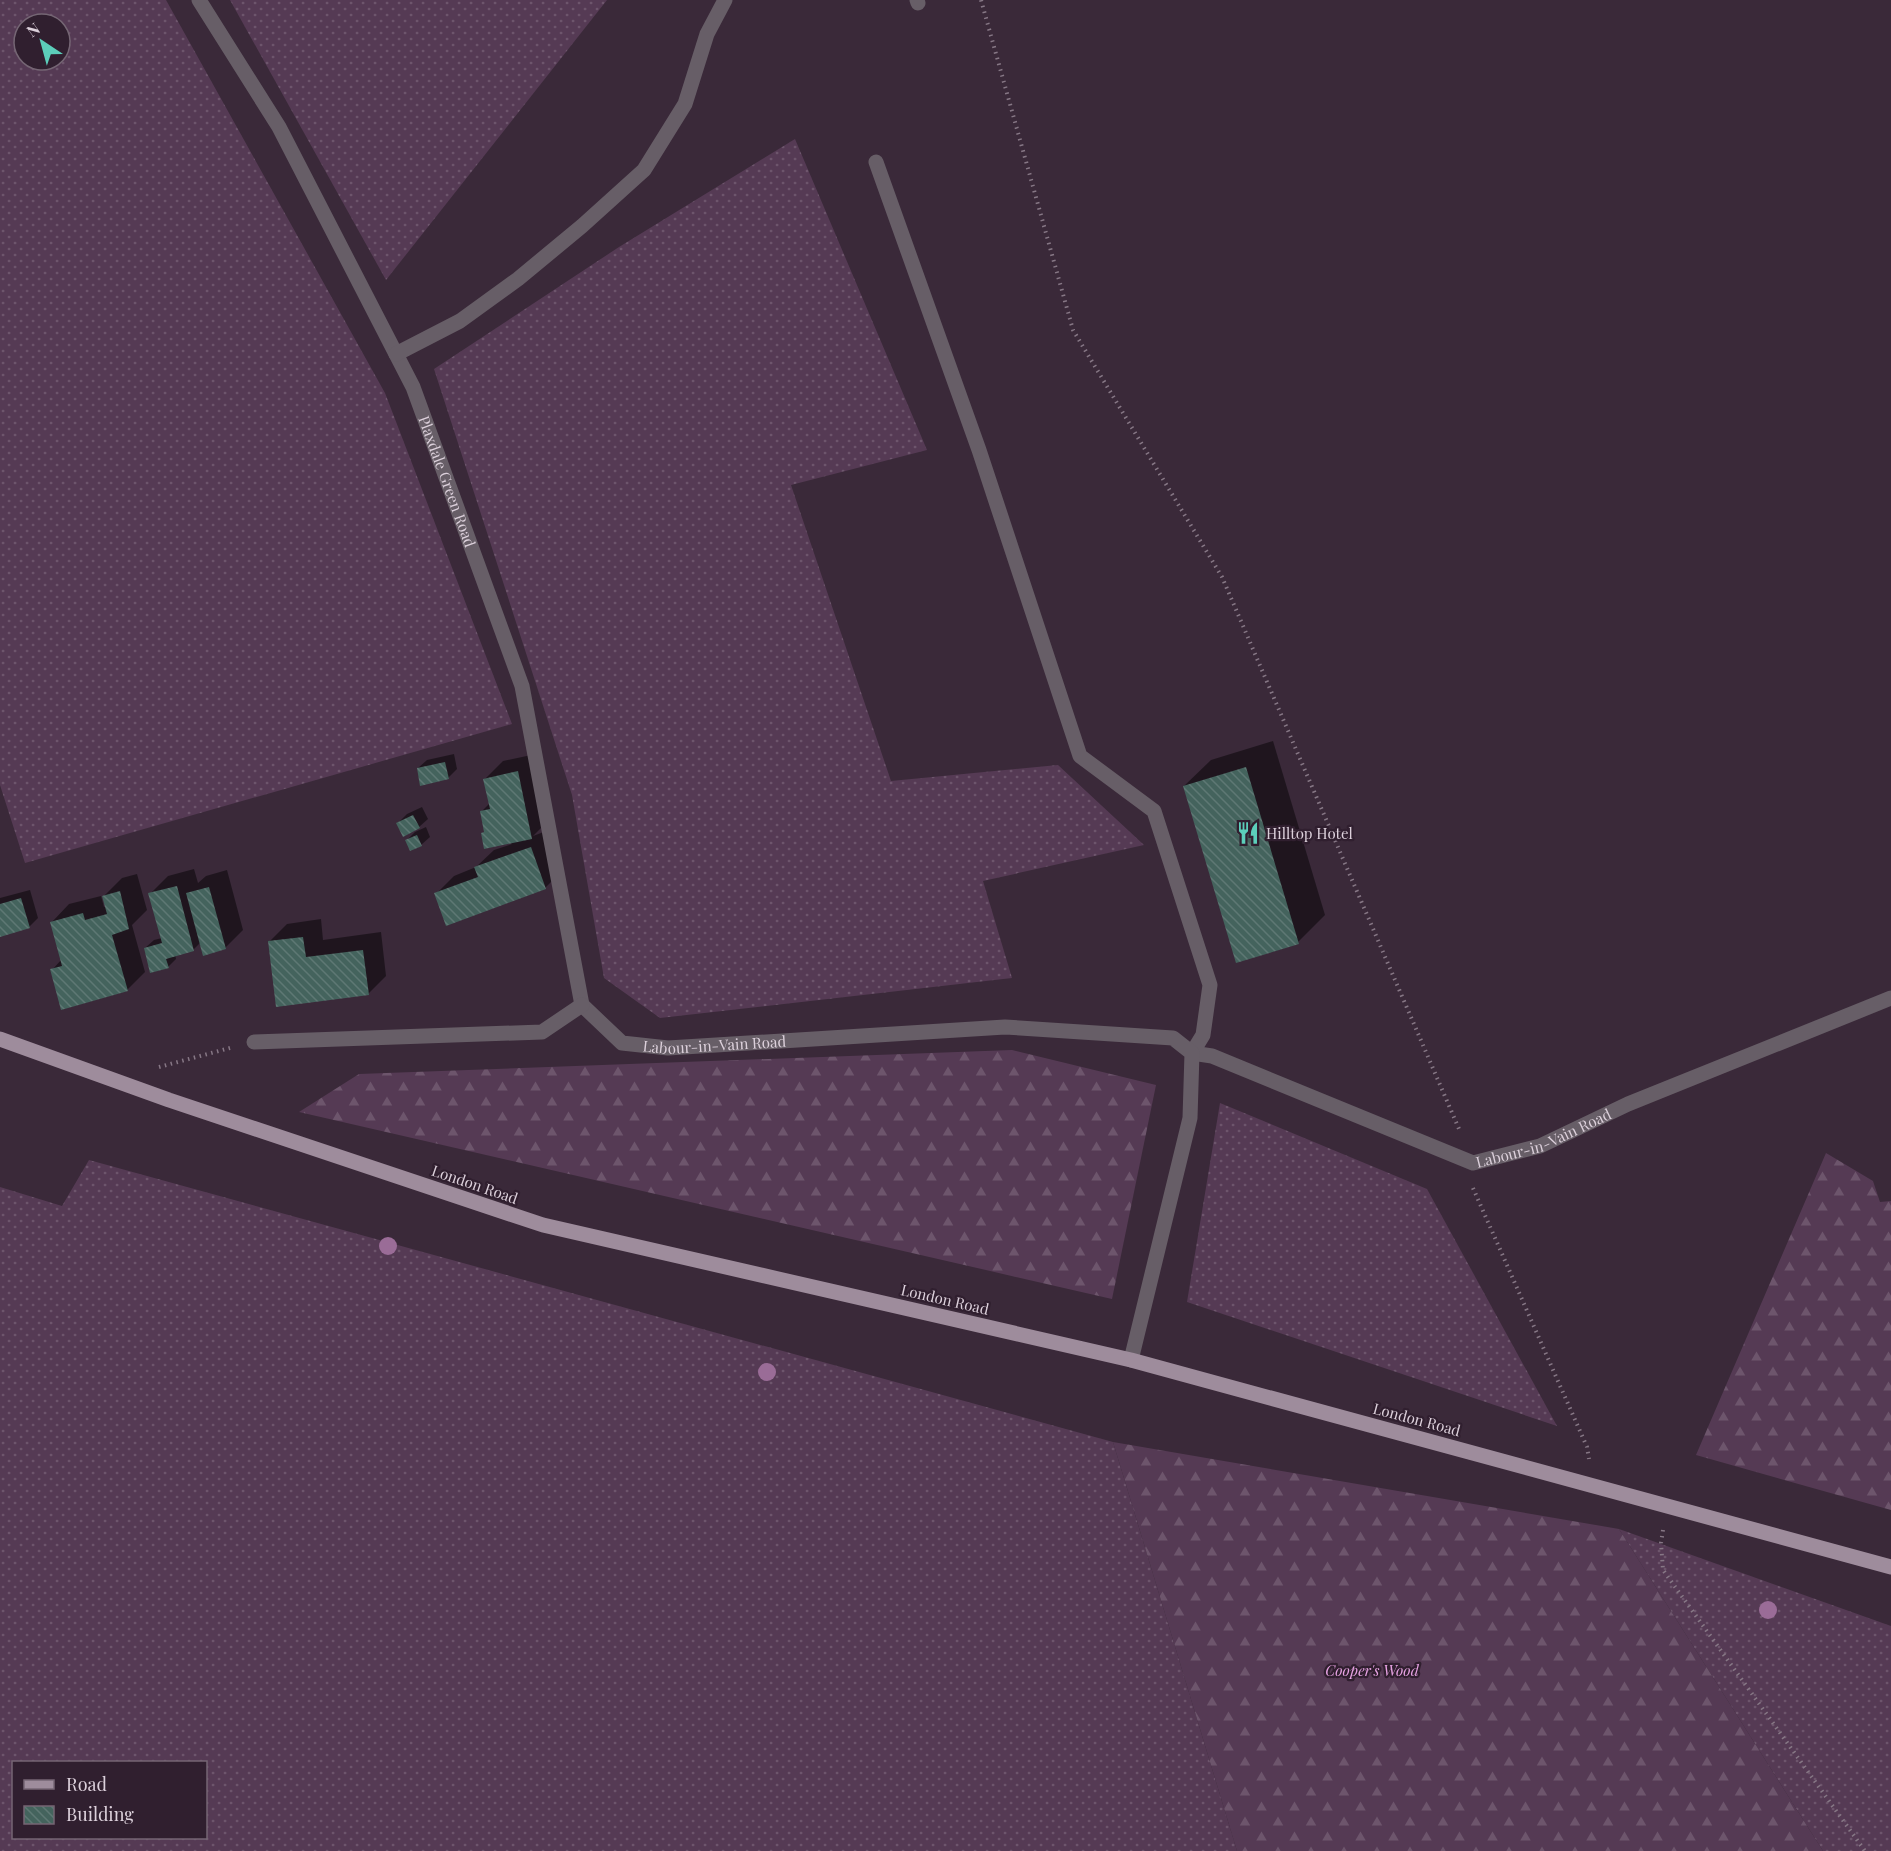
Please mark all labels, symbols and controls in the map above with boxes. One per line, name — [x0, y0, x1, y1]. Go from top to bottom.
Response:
north arrow — [12, 12, 72, 72]
text: N — [22, 17, 44, 41]
street label: Plaxdale Green Road — [414, 413, 481, 550]
restaurant icon: Hilltop Hotel — [1235, 820, 1261, 846]
place label: Hilltop Hotel — [1266, 823, 1353, 843]
street label: Labour-in-Vain Road — [642, 1031, 787, 1058]
street label: Labour-in-Vain Road — [1474, 1103, 1615, 1172]
street label: London Road — [429, 1160, 521, 1208]
street label: London Road — [899, 1279, 991, 1319]
street label: London Road — [1371, 1398, 1463, 1440]
park label: Cooper's Wood — [1325, 1660, 1420, 1680]
legend — [12, 1761, 207, 1839]
text: Road — [66, 1772, 107, 1796]
text: Building — [66, 1802, 134, 1826]

